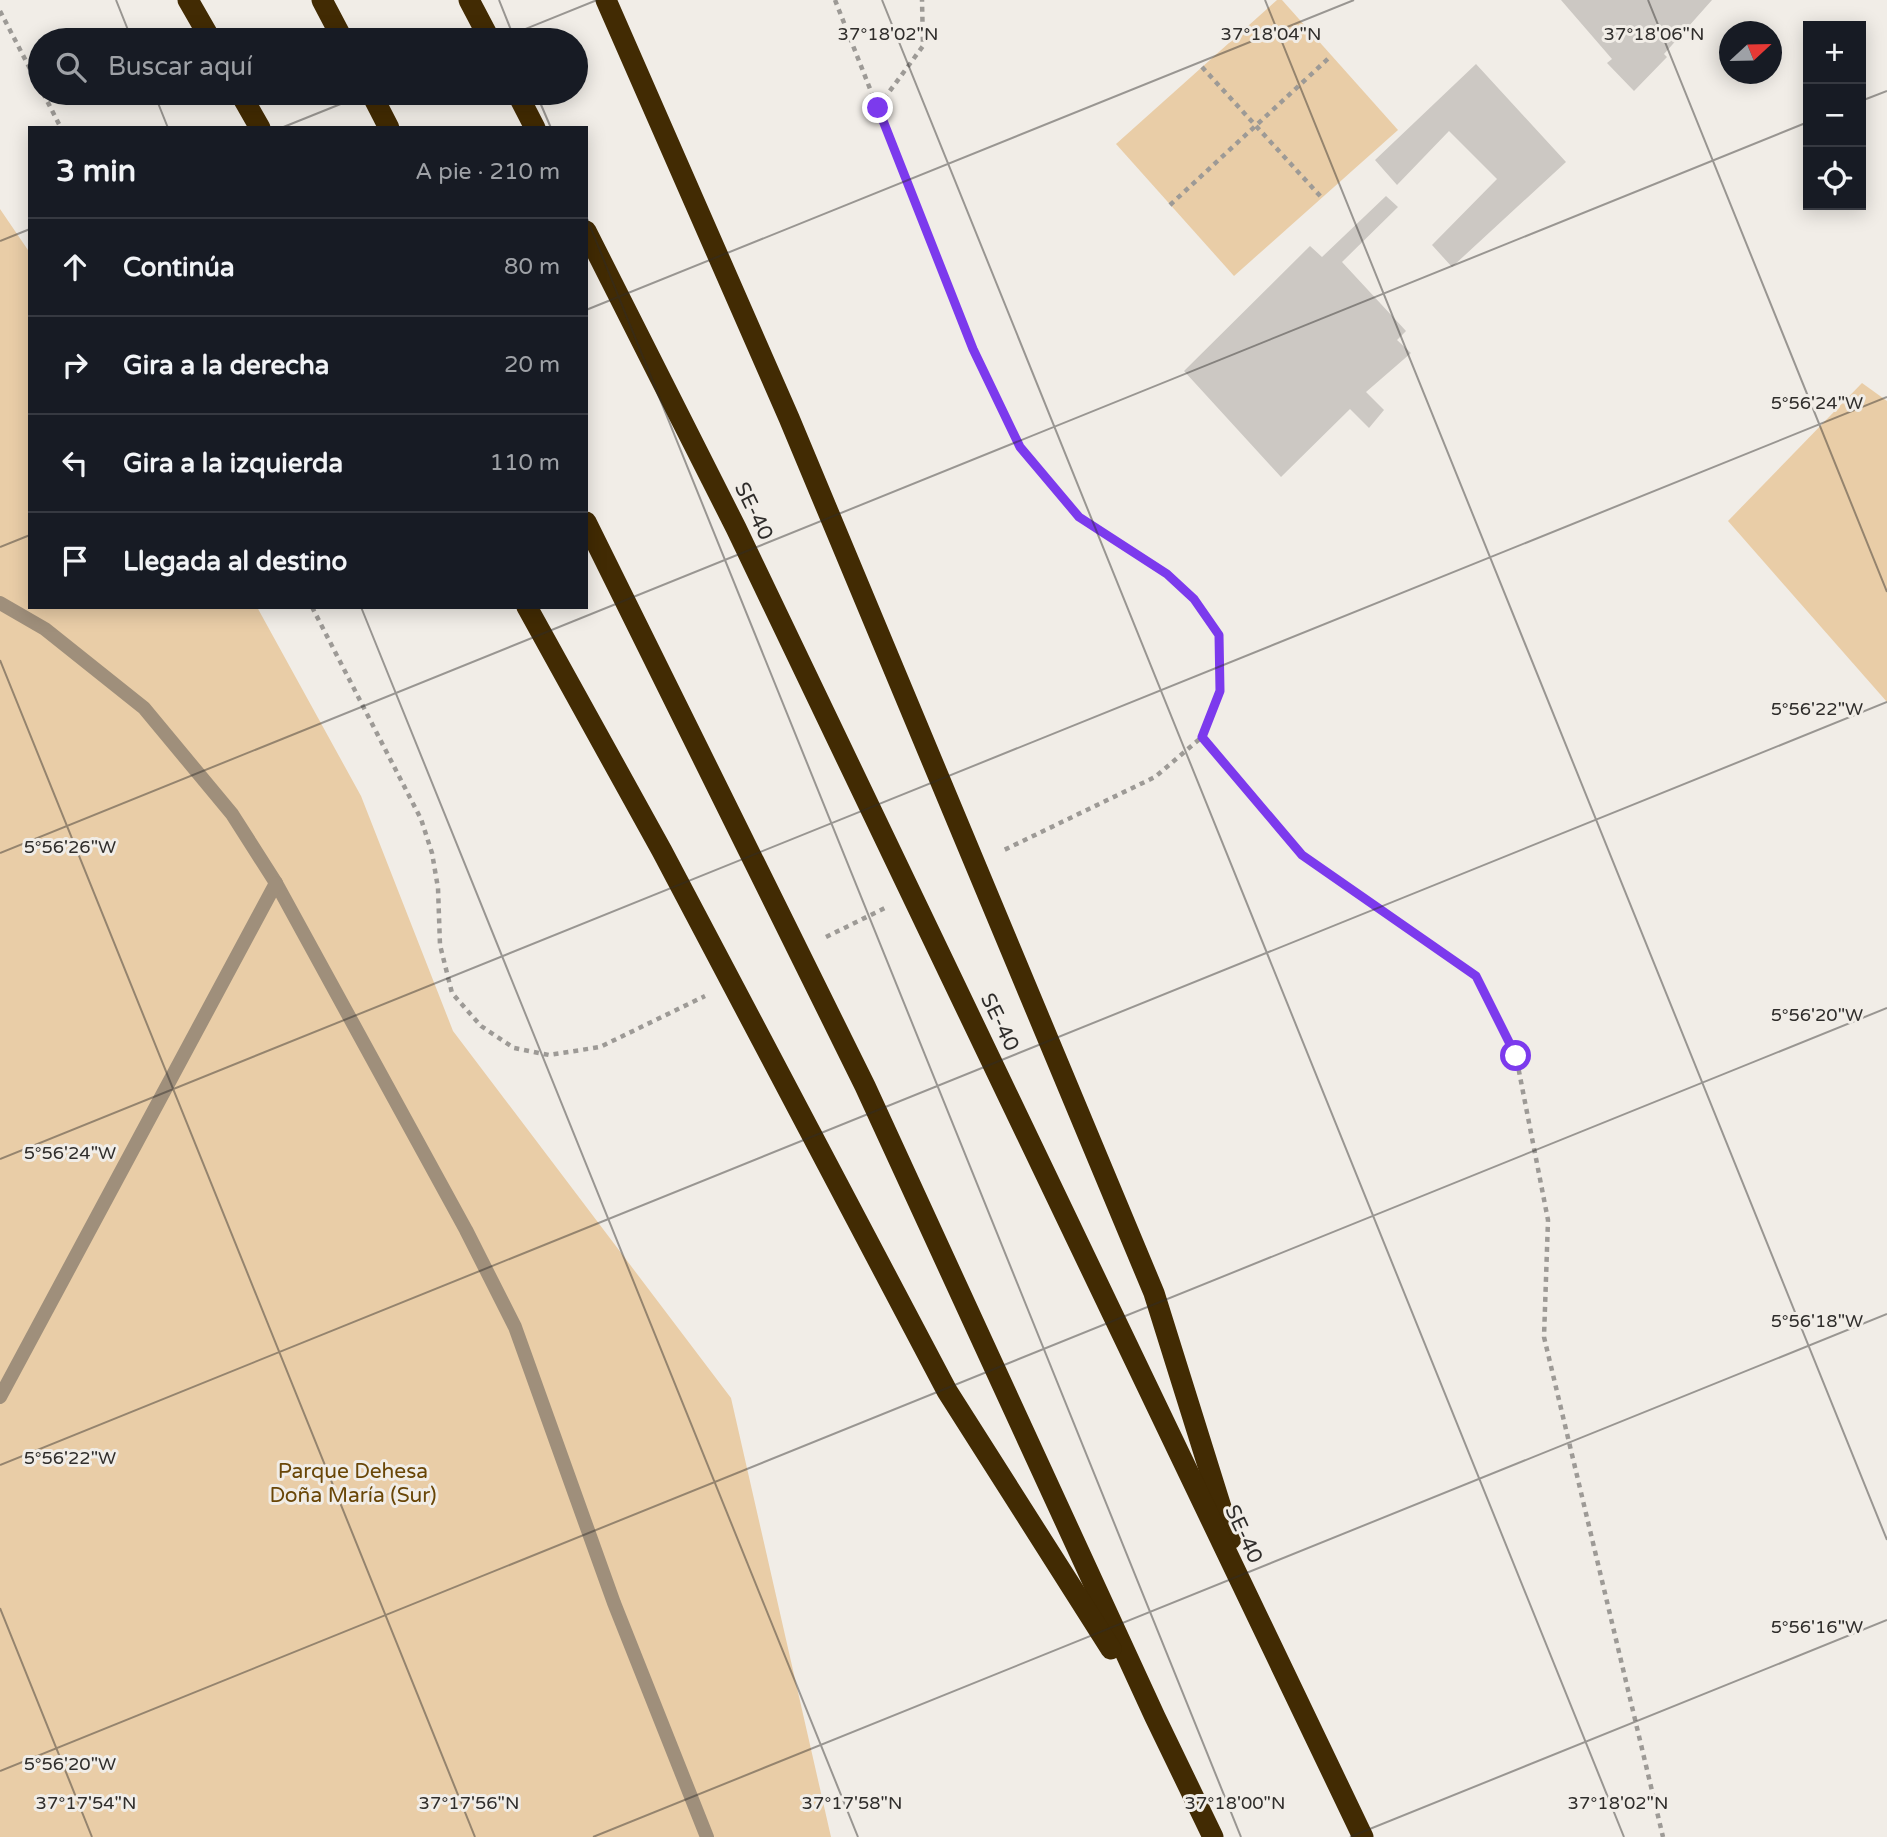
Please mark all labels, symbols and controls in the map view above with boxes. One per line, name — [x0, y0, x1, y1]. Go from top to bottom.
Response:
north arrow — [1719, 21, 1782, 84]
map controls — [1803, 21, 1866, 210]
button: + — [1803, 21, 1866, 84]
text: 37°18'02"N — [838, 23, 938, 45]
text: 37°18'04"N — [1221, 23, 1321, 45]
text: 37°18'06"N — [1604, 23, 1704, 45]
search box — [28, 28, 588, 105]
icon: search — [52, 48, 90, 86]
text: Buscar aquí — [108, 51, 253, 82]
button: − — [1803, 84, 1866, 147]
route end — [862, 92, 893, 123]
button: locate — [1803, 147, 1866, 210]
text: 3 min — [56, 153, 136, 190]
text: A pie · 210 m — [415, 158, 560, 186]
icon: ahead — [56, 248, 94, 286]
text: Continúa — [123, 252, 235, 283]
text: 80 m — [504, 253, 560, 281]
icon: right — [56, 346, 94, 384]
text: Gira a la derecha — [123, 350, 329, 381]
text: 20 m — [504, 351, 560, 379]
text: 5°56'24"W — [1771, 392, 1863, 414]
icon: left — [56, 444, 94, 482]
text: Gira a la izquierda — [123, 448, 343, 479]
text: 110 m — [490, 449, 560, 477]
street label: SE-40 — [729, 478, 778, 544]
icon: arrive — [56, 542, 94, 580]
text: Llegada al destino — [123, 546, 347, 577]
text: 5°56'22"W — [1771, 698, 1863, 720]
text: 5°56'26"W — [24, 836, 116, 858]
street label: SE-40 — [975, 989, 1024, 1055]
text: 5°56'20"W — [1771, 1004, 1863, 1026]
route start — [1500, 1040, 1531, 1071]
text: 5°56'24"W — [24, 1142, 116, 1164]
text: 5°56'18"W — [1771, 1310, 1863, 1332]
text: 5°56'22"W — [24, 1447, 116, 1469]
park label: Parque Dehesa Doña María (Sur) — [269, 1459, 437, 1508]
street label: SE-40 — [1219, 1501, 1268, 1567]
text: 5°56'16"W — [1771, 1616, 1863, 1638]
text: 5°56'20"W — [24, 1753, 116, 1775]
text: 37°17'54"N — [36, 1792, 136, 1814]
text: 37°17'56"N — [419, 1792, 519, 1814]
text: 37°17'58"N — [802, 1792, 902, 1814]
text: 37°18'00"N — [1185, 1792, 1285, 1814]
text: 37°18'02"N — [1568, 1792, 1668, 1814]

